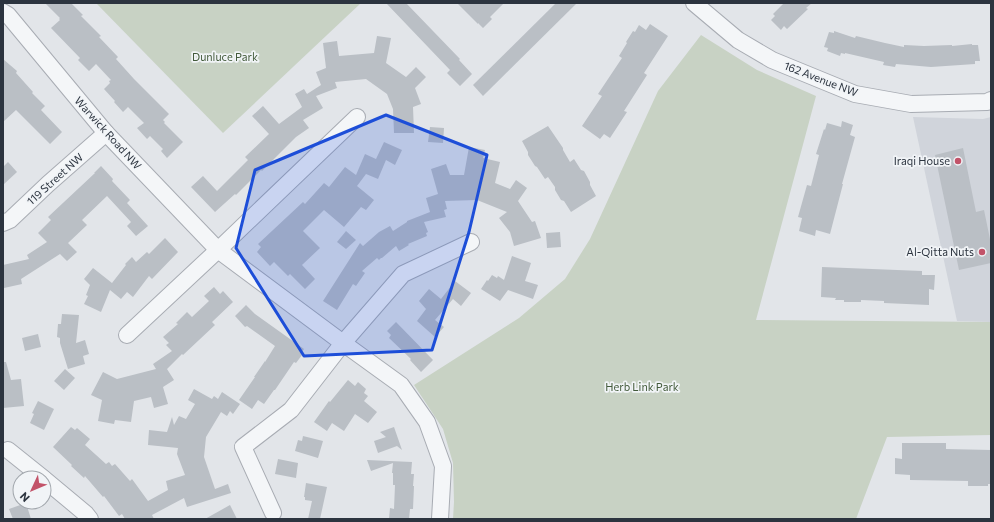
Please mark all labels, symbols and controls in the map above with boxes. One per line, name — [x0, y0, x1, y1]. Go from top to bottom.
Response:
park label: Dunluce Park — [192, 50, 258, 63]
street label: 162 Avenue NW — [783, 59, 860, 99]
street label: Warwick Road NW — [72, 94, 144, 172]
street label: 119 Street NW — [24, 150, 85, 207]
place label: Iraqi House — [894, 154, 950, 167]
marker: Iraqi House — [953, 156, 963, 166]
place label: Al-Qitta Nuts — [906, 245, 974, 258]
marker: Al-Qitta Nuts — [977, 247, 987, 257]
park label: Herb Link Park — [605, 380, 679, 393]
north arrow — [12, 470, 52, 510]
text: N — [17, 490, 32, 505]

